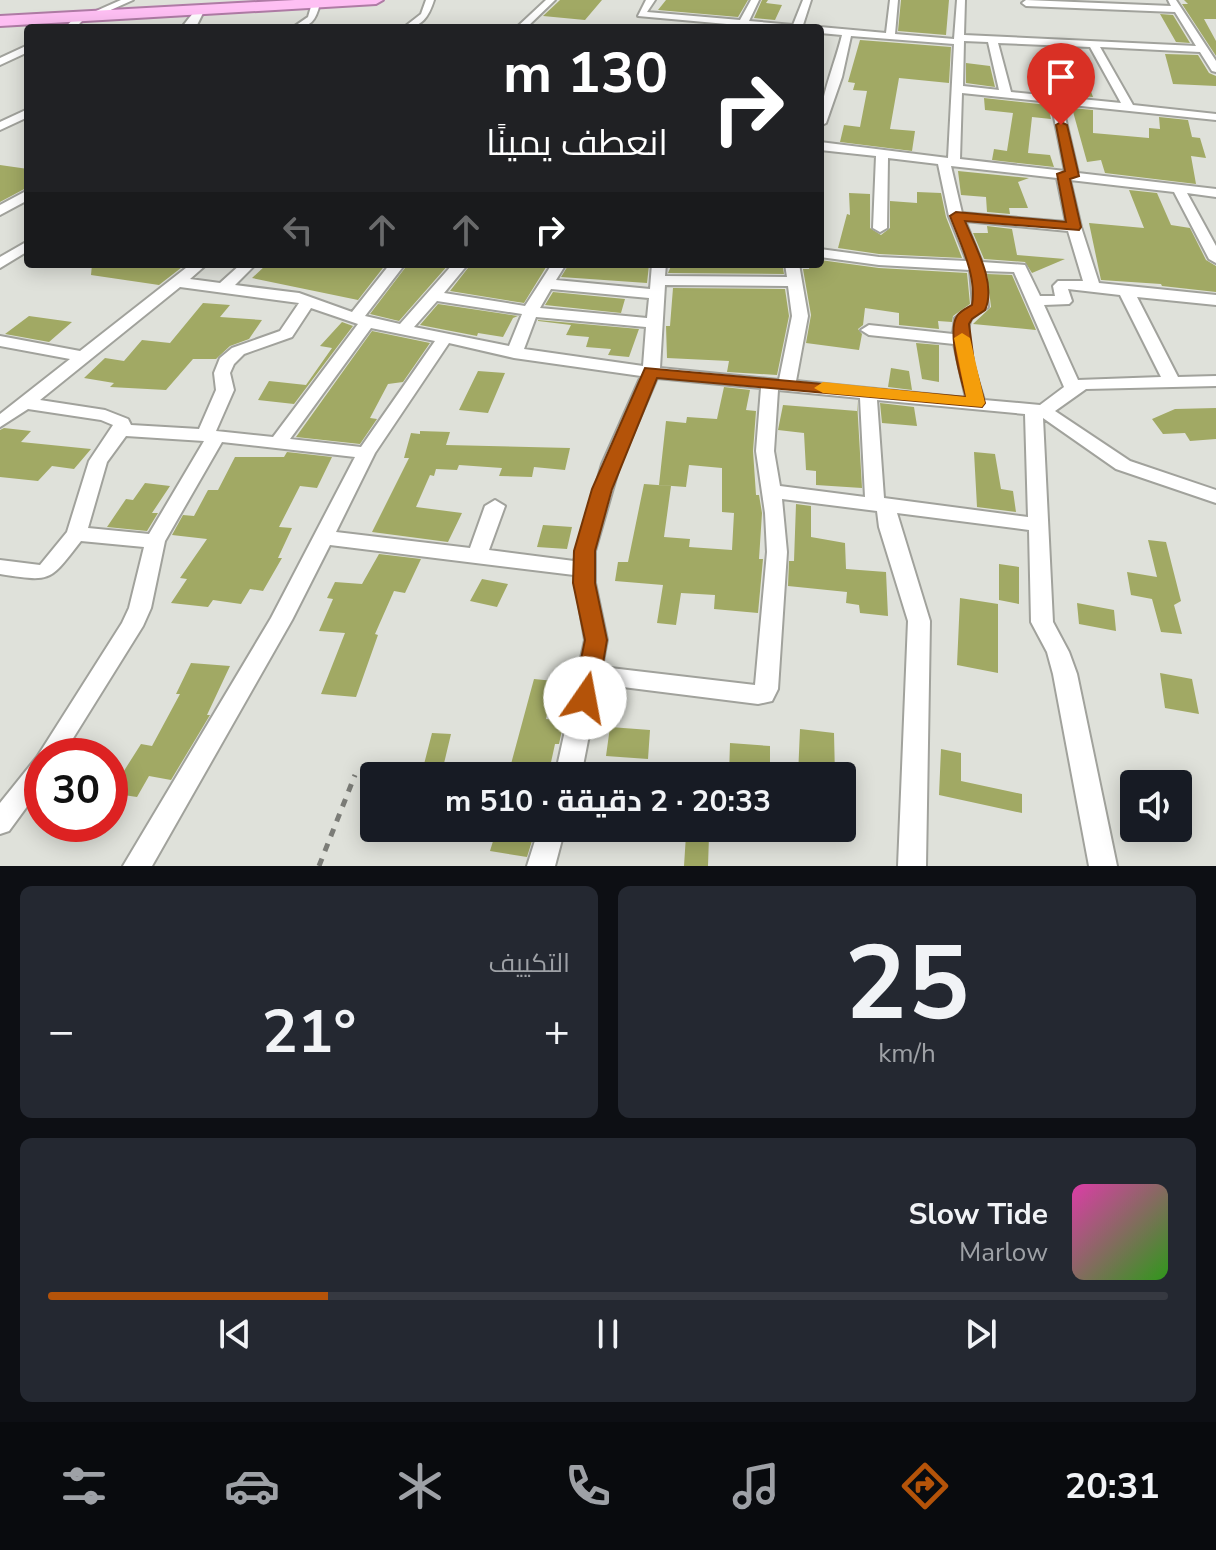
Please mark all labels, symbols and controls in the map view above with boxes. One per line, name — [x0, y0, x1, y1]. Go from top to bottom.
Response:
text: 130 m — [503, 35, 668, 112]
pin — [1027, 43, 1095, 125]
icon: arrive — [1039, 55, 1083, 99]
icon: right — [696, 56, 800, 160]
text: انعطف يمينًا — [486, 119, 668, 168]
icon: left — [276, 208, 320, 252]
icon: ahead — [360, 208, 404, 252]
icon: ahead — [444, 208, 488, 252]
icon: right — [528, 208, 572, 252]
position arrow — [543, 656, 627, 740]
speed limit sign: 30 — [24, 738, 128, 842]
map controls — [1120, 770, 1192, 842]
button: sound — [1120, 770, 1192, 842]
text: 20:33 · 2 دقيقة · 510 m — [445, 781, 771, 822]
text: 25 — [845, 913, 969, 1055]
text: التكييف — [488, 946, 570, 981]
text: 21° — [262, 991, 356, 1073]
text: − — [48, 1002, 74, 1062]
text: + — [544, 1002, 570, 1062]
text: km/h — [878, 1036, 936, 1071]
text: Slow Tide — [908, 1194, 1048, 1235]
text: Marlow — [959, 1235, 1048, 1270]
icon: previous — [213, 1312, 257, 1356]
icon: pause — [586, 1312, 630, 1356]
icon: next — [959, 1312, 1003, 1356]
icon: filters — [56, 1458, 112, 1514]
icon: car — [224, 1458, 280, 1514]
icon: climate — [392, 1458, 448, 1514]
icon: phone — [560, 1458, 616, 1514]
icon: music — [728, 1458, 784, 1514]
icon: directions — [897, 1458, 953, 1514]
text: 20:31 — [1065, 1462, 1160, 1511]

